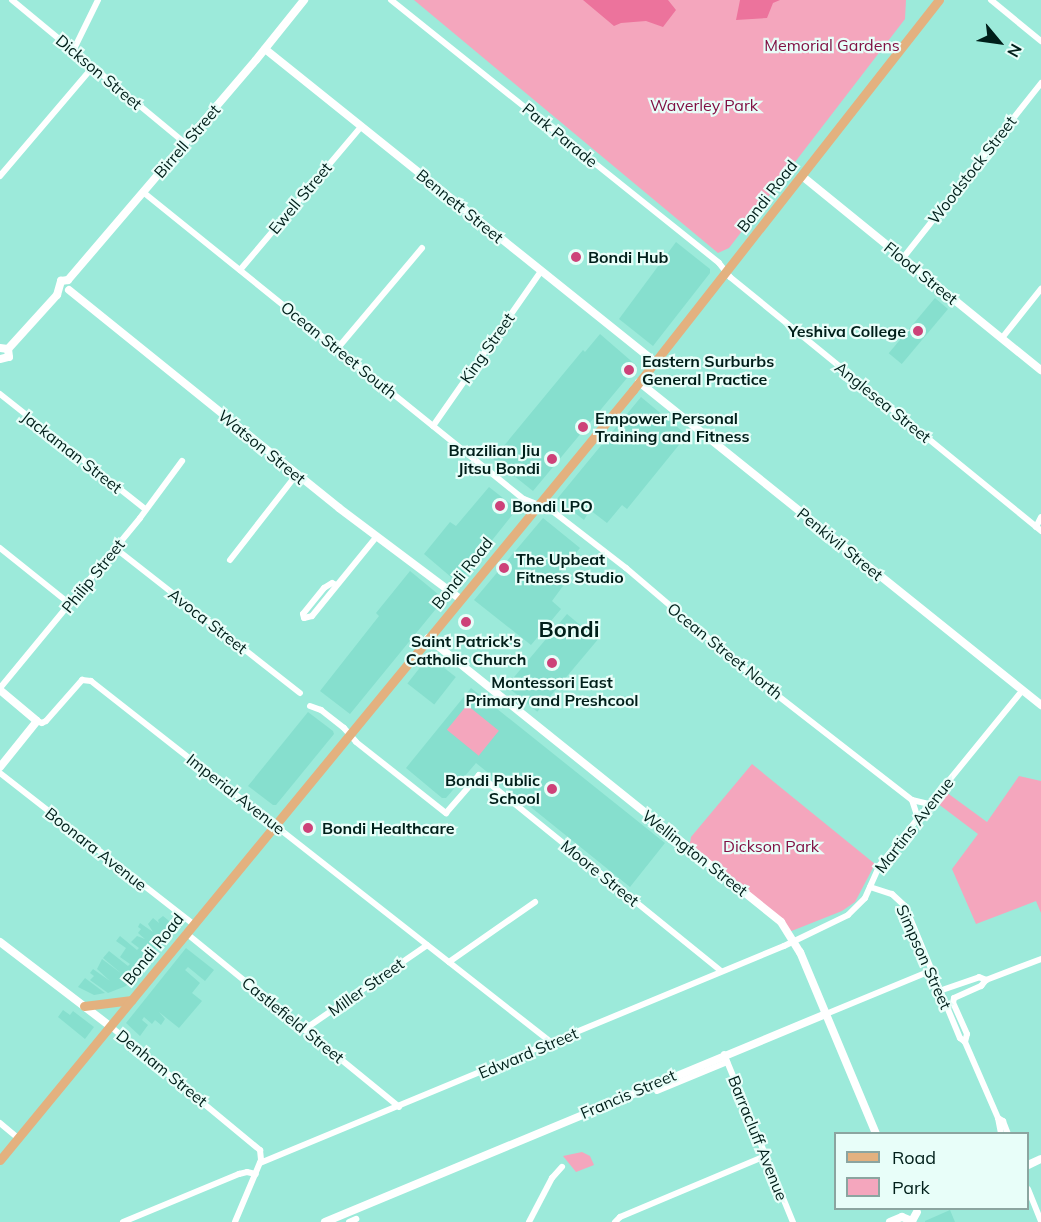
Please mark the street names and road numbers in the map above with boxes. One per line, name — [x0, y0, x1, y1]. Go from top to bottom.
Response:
street label: Dickson Street — [52, 30, 146, 114]
street label: Park Parade — [519, 99, 601, 171]
street label: Birrell Street — [150, 100, 224, 182]
street label: Woodstock Street — [924, 112, 1020, 228]
street label: Bondi Road — [733, 156, 801, 236]
street label: Ewell Street — [264, 158, 336, 238]
street label: Bennett Street — [413, 165, 507, 247]
street label: Flood Street — [880, 238, 962, 308]
street label: Ocean Street South — [277, 297, 401, 403]
street label: King Street — [456, 309, 518, 387]
street label: Anglesea Street — [831, 357, 935, 447]
street label: Watson Street — [214, 406, 310, 488]
street label: Jackaman Street — [18, 407, 126, 497]
street label: Penkivil Street — [793, 504, 887, 584]
street label: Bondi Road — [427, 533, 497, 613]
street label: Philip Street — [57, 535, 129, 617]
street label: Avoca Street — [165, 584, 251, 658]
street label: Ocean Street North — [664, 599, 786, 703]
street label: Imperial Avenue — [183, 750, 289, 838]
street label: Martins Avenue — [871, 773, 957, 877]
street label: Boonara Avenue — [41, 803, 151, 895]
street label: Wellington Street — [638, 806, 752, 900]
street label: Moore Street — [557, 836, 643, 910]
street label: Simpson Street — [892, 902, 956, 1012]
street label: Bondi Road — [118, 909, 188, 989]
street label: Miller Street — [324, 954, 408, 1020]
street label: Castlefield Street — [238, 973, 348, 1067]
street label: Edward Street — [475, 1023, 581, 1083]
street label: Denham Street — [113, 1025, 211, 1111]
street label: Francis Street — [577, 1065, 679, 1123]
street label: Barracluff Avenue — [724, 1073, 792, 1203]

